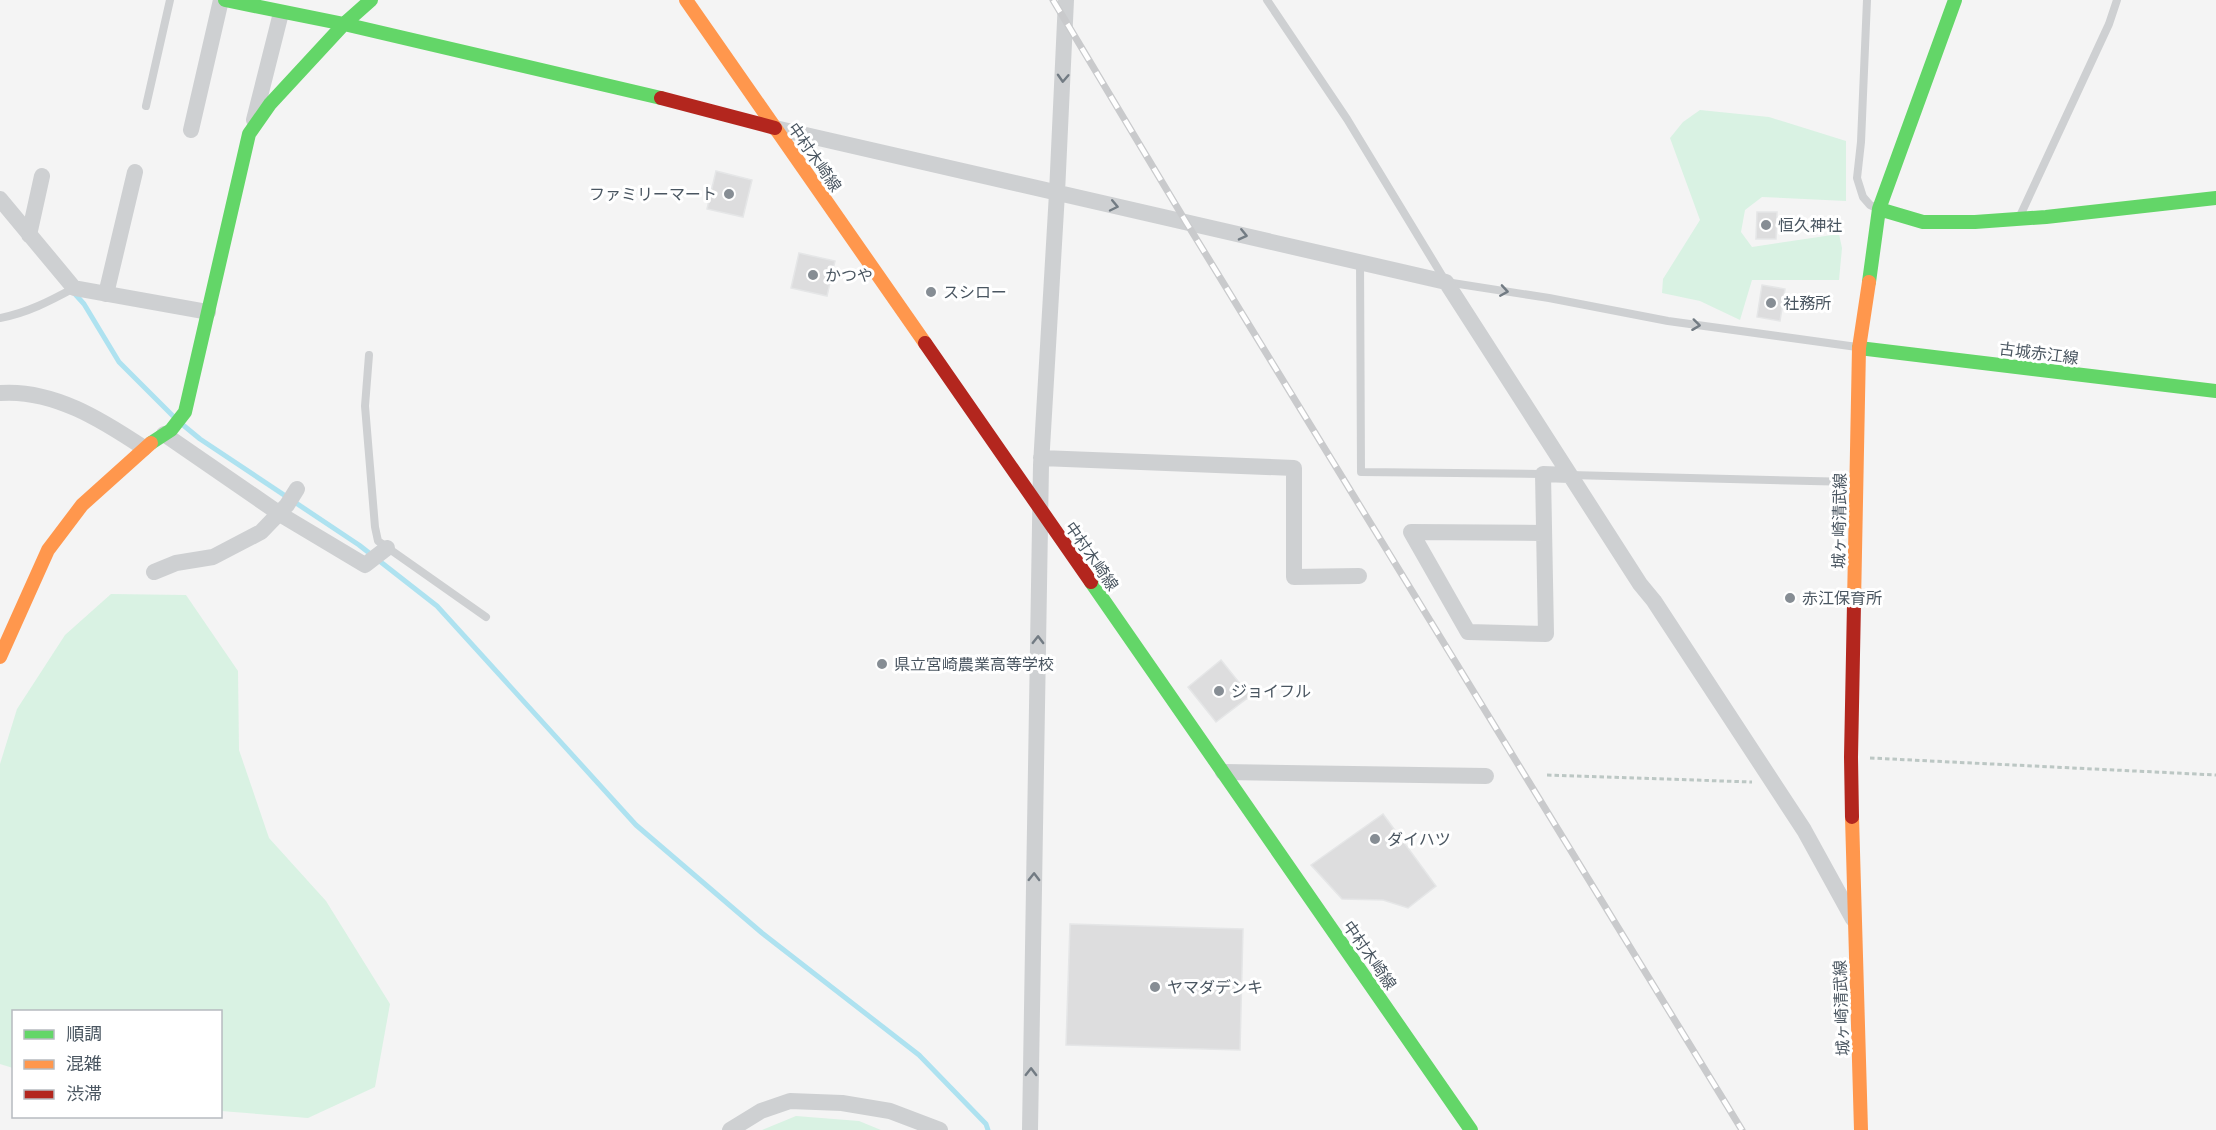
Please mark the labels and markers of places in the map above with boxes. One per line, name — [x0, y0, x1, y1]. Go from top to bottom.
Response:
place label: ファミリーマート — [589, 183, 717, 205]
marker: ファミリーマート — [722, 187, 736, 201]
place label: 恒久神社 — [1778, 214, 1842, 236]
marker: 恒久神社 — [1759, 218, 1773, 232]
place label: かつや — [825, 264, 873, 286]
marker: かつや — [806, 268, 820, 282]
place label: スシロー — [943, 281, 1007, 303]
marker: スシロー — [924, 285, 938, 299]
place label: 社務所 — [1783, 292, 1831, 314]
marker: 社務所 — [1764, 296, 1778, 310]
place label: 赤江保育所 — [1802, 587, 1882, 609]
marker: 赤江保育所 — [1783, 591, 1797, 605]
place label: 県立宮崎農業高等学校 — [894, 653, 1054, 675]
marker: 県立宮崎農業高等学校 — [875, 657, 889, 671]
place label: ジョイフル — [1231, 680, 1311, 702]
marker: ジョイフル — [1212, 684, 1226, 698]
place label: ダイハツ — [1387, 828, 1451, 850]
marker: ダイハツ — [1368, 832, 1382, 846]
place label: ヤマダデンキ — [1167, 976, 1263, 998]
marker: ヤマダデンキ — [1148, 980, 1162, 994]

